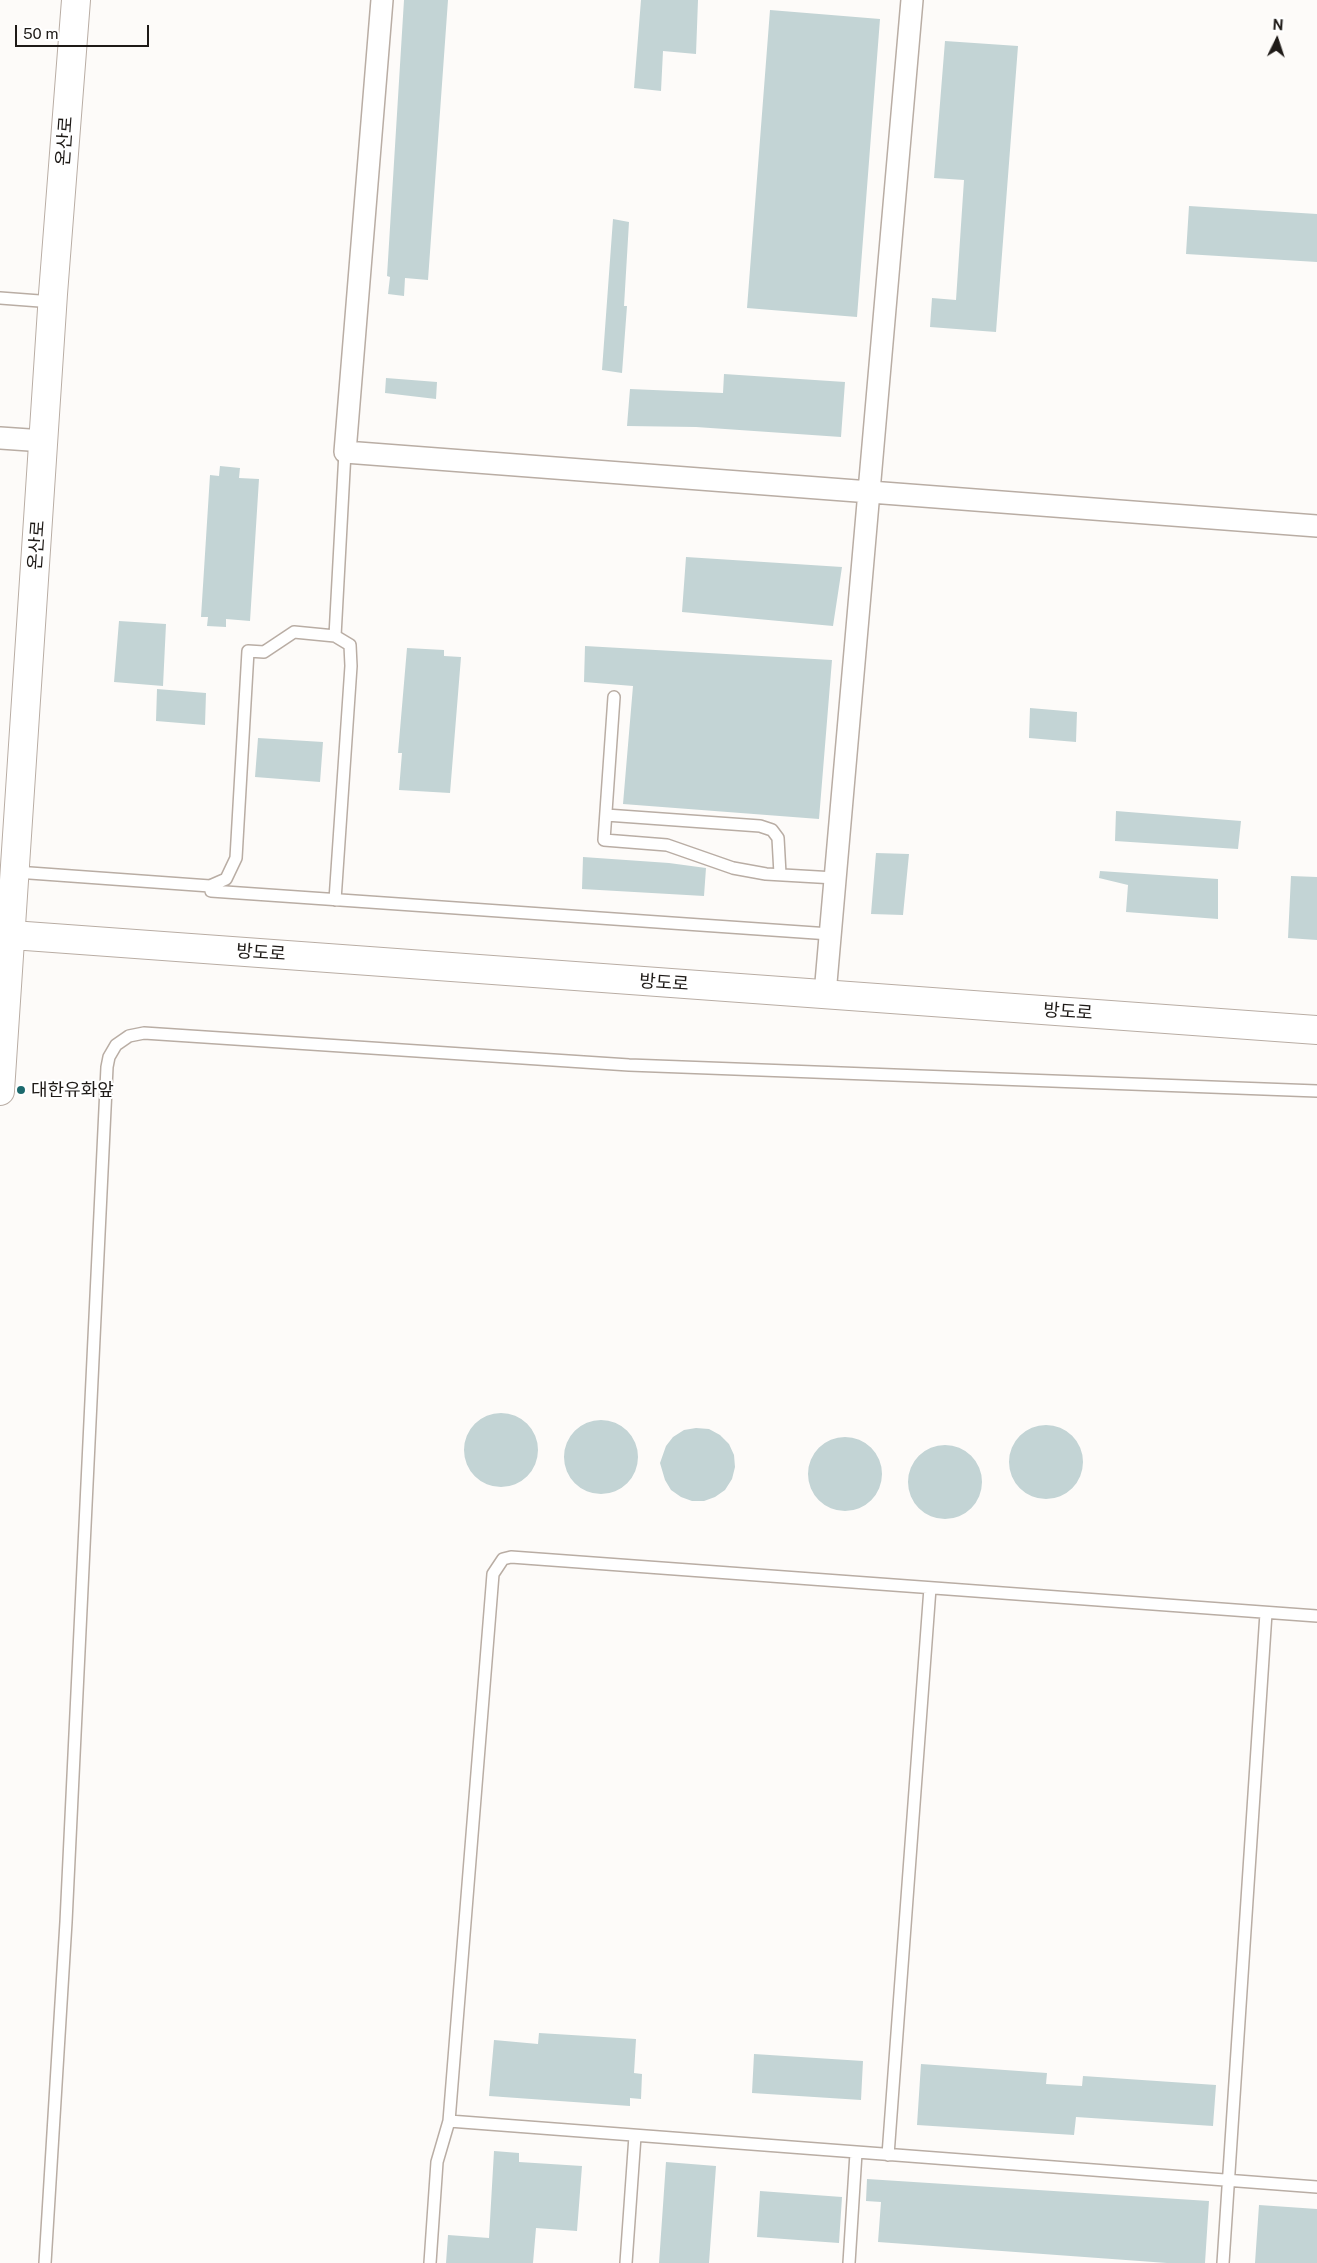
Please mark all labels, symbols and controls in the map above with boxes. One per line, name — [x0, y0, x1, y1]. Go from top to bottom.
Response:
scale bar — [18, 15, 151, 47]
north arrow — [1252, 15, 1302, 65]
text: N — [1272, 17, 1284, 33]
text: 50 m — [23, 25, 58, 42]
street label: 온산로 — [52, 115, 78, 167]
street label: 온산로 — [24, 519, 50, 571]
street label: 방도로 — [235, 940, 287, 966]
street label: 방도로 — [638, 970, 690, 996]
street label: 방도로 — [1042, 999, 1094, 1025]
place label: 대한유화앞 — [31, 1079, 114, 1101]
marker: 대한유화앞 — [15, 1084, 27, 1096]

